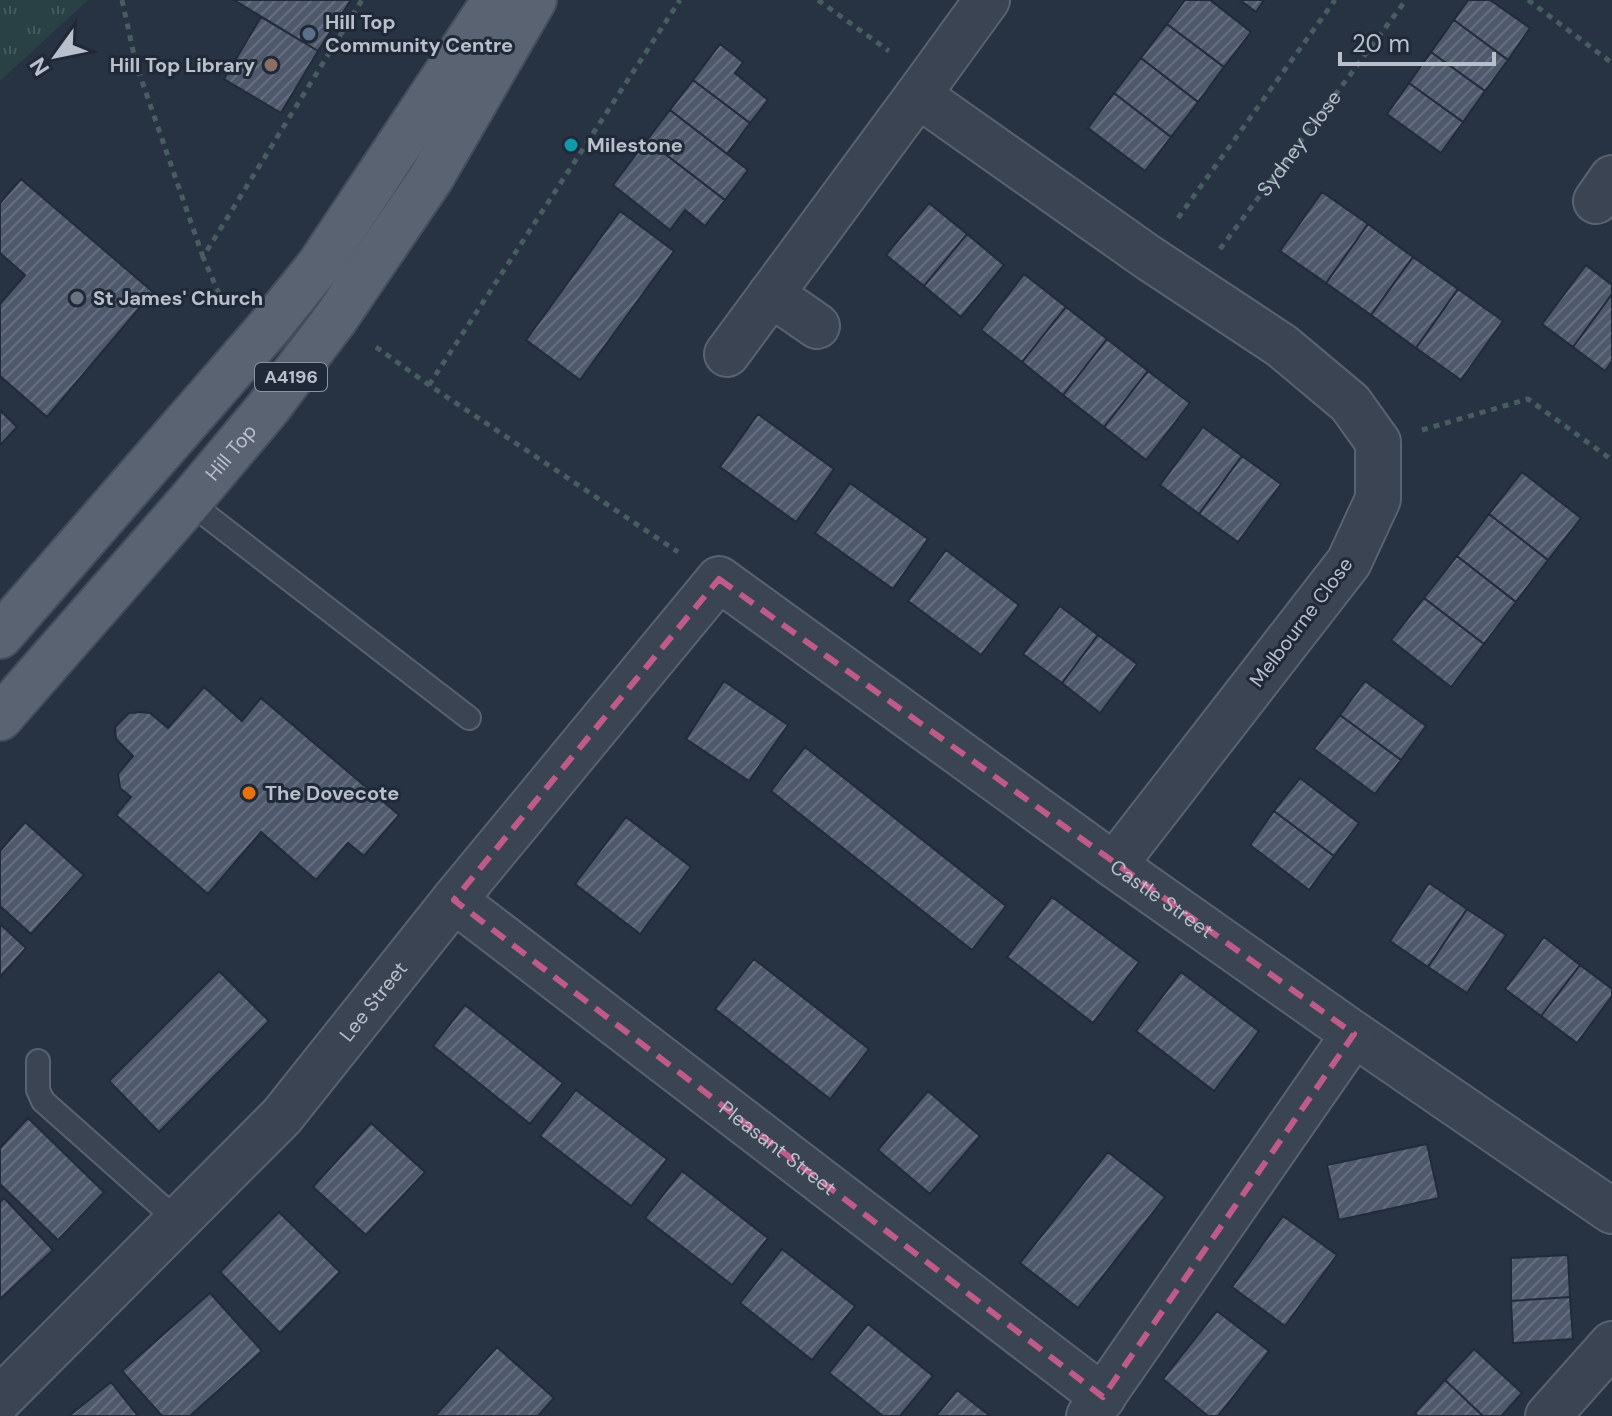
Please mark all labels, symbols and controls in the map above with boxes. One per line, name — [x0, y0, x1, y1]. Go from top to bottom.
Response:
place label: Hill Top Community Centre — [325, 9, 513, 58]
north arrow — [16, 16, 96, 96]
scale bar — [1340, 16, 1494, 66]
marker: Hill Top Community Centre — [300, 25, 318, 43]
text: 20 m — [1352, 28, 1410, 59]
text: N — [23, 52, 56, 81]
place label: Hill Top Library — [110, 52, 255, 78]
marker: Hill Top Library — [262, 56, 280, 74]
street label: Sydney Close — [1251, 85, 1347, 201]
place label: Milestone — [587, 132, 683, 158]
marker: Milestone — [562, 136, 580, 154]
place label: St James' Church — [93, 285, 263, 311]
marker: St James' Church — [68, 289, 86, 307]
road number: A4196 — [255, 363, 327, 391]
street label: Hill Top — [199, 418, 262, 486]
street label: Melbourne Close — [1244, 552, 1358, 692]
place label: The Dovecote — [265, 780, 399, 806]
marker: The Dovecote — [240, 784, 258, 802]
street label: Castle Street — [1105, 853, 1219, 944]
street label: Lee Street — [334, 956, 413, 1047]
street label: Pleasant Street — [714, 1095, 842, 1201]

